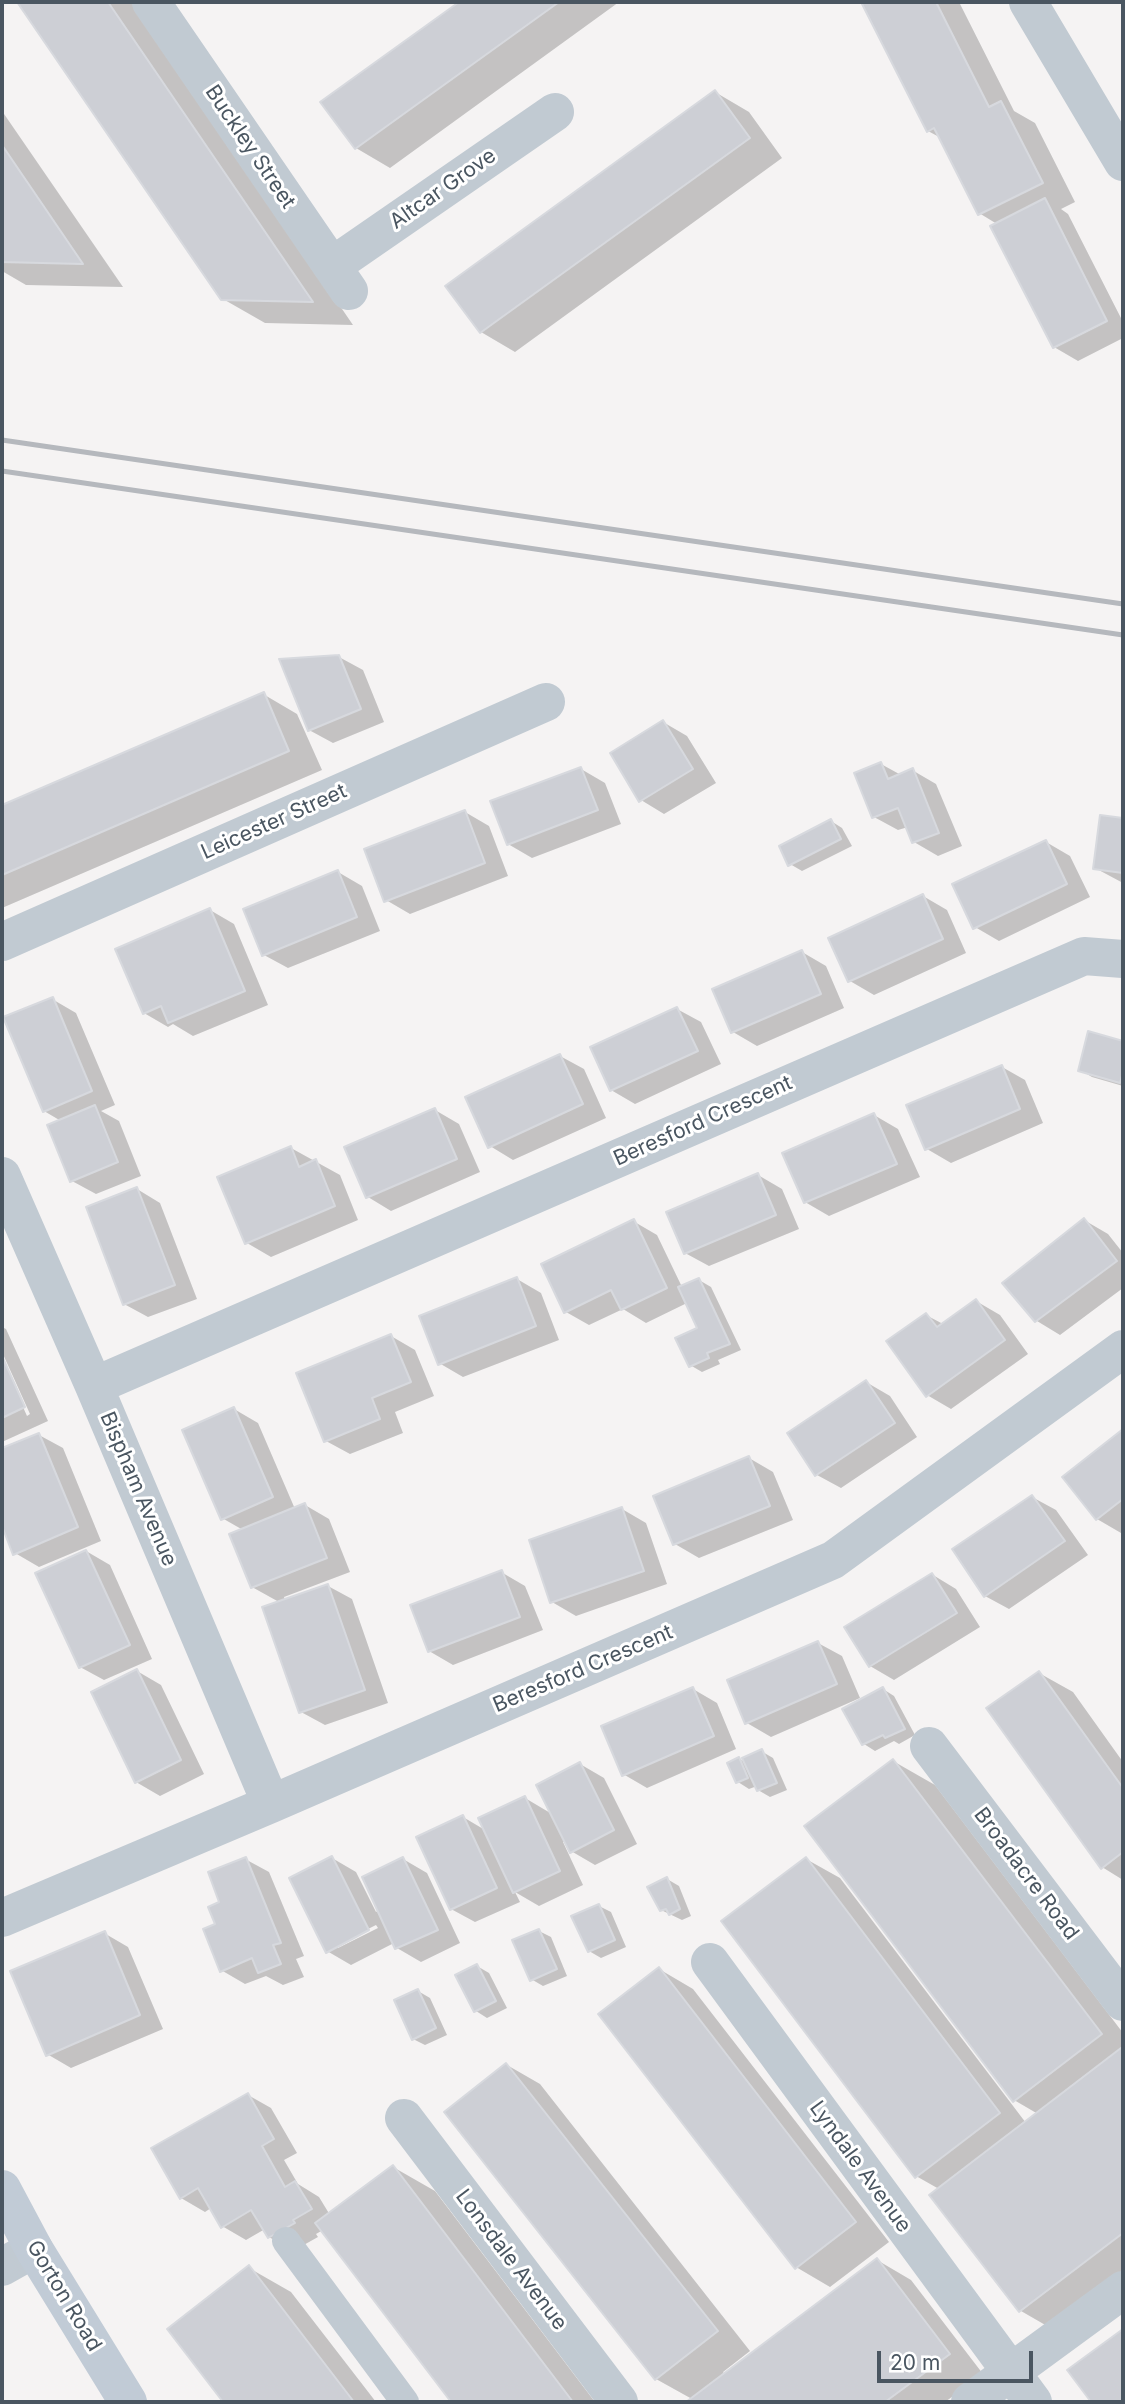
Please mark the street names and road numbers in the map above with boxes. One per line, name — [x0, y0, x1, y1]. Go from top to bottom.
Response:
street label: Buckley Street — [199, 80, 301, 214]
street label: Altcar Grove — [385, 143, 501, 235]
street label: Leicester Street — [197, 779, 351, 865]
street label: Beresford Crescent — [610, 1070, 796, 1172]
street label: Bispham Avenue — [94, 1408, 182, 1570]
street label: Beresford Crescent — [489, 1620, 677, 1718]
street label: Broadacre Road — [968, 1803, 1084, 1945]
street label: Lyndale Avenue — [804, 2096, 916, 2238]
street label: Lonsdale Avenue — [450, 2185, 572, 2335]
street label: Gorton Road — [21, 2236, 107, 2356]

